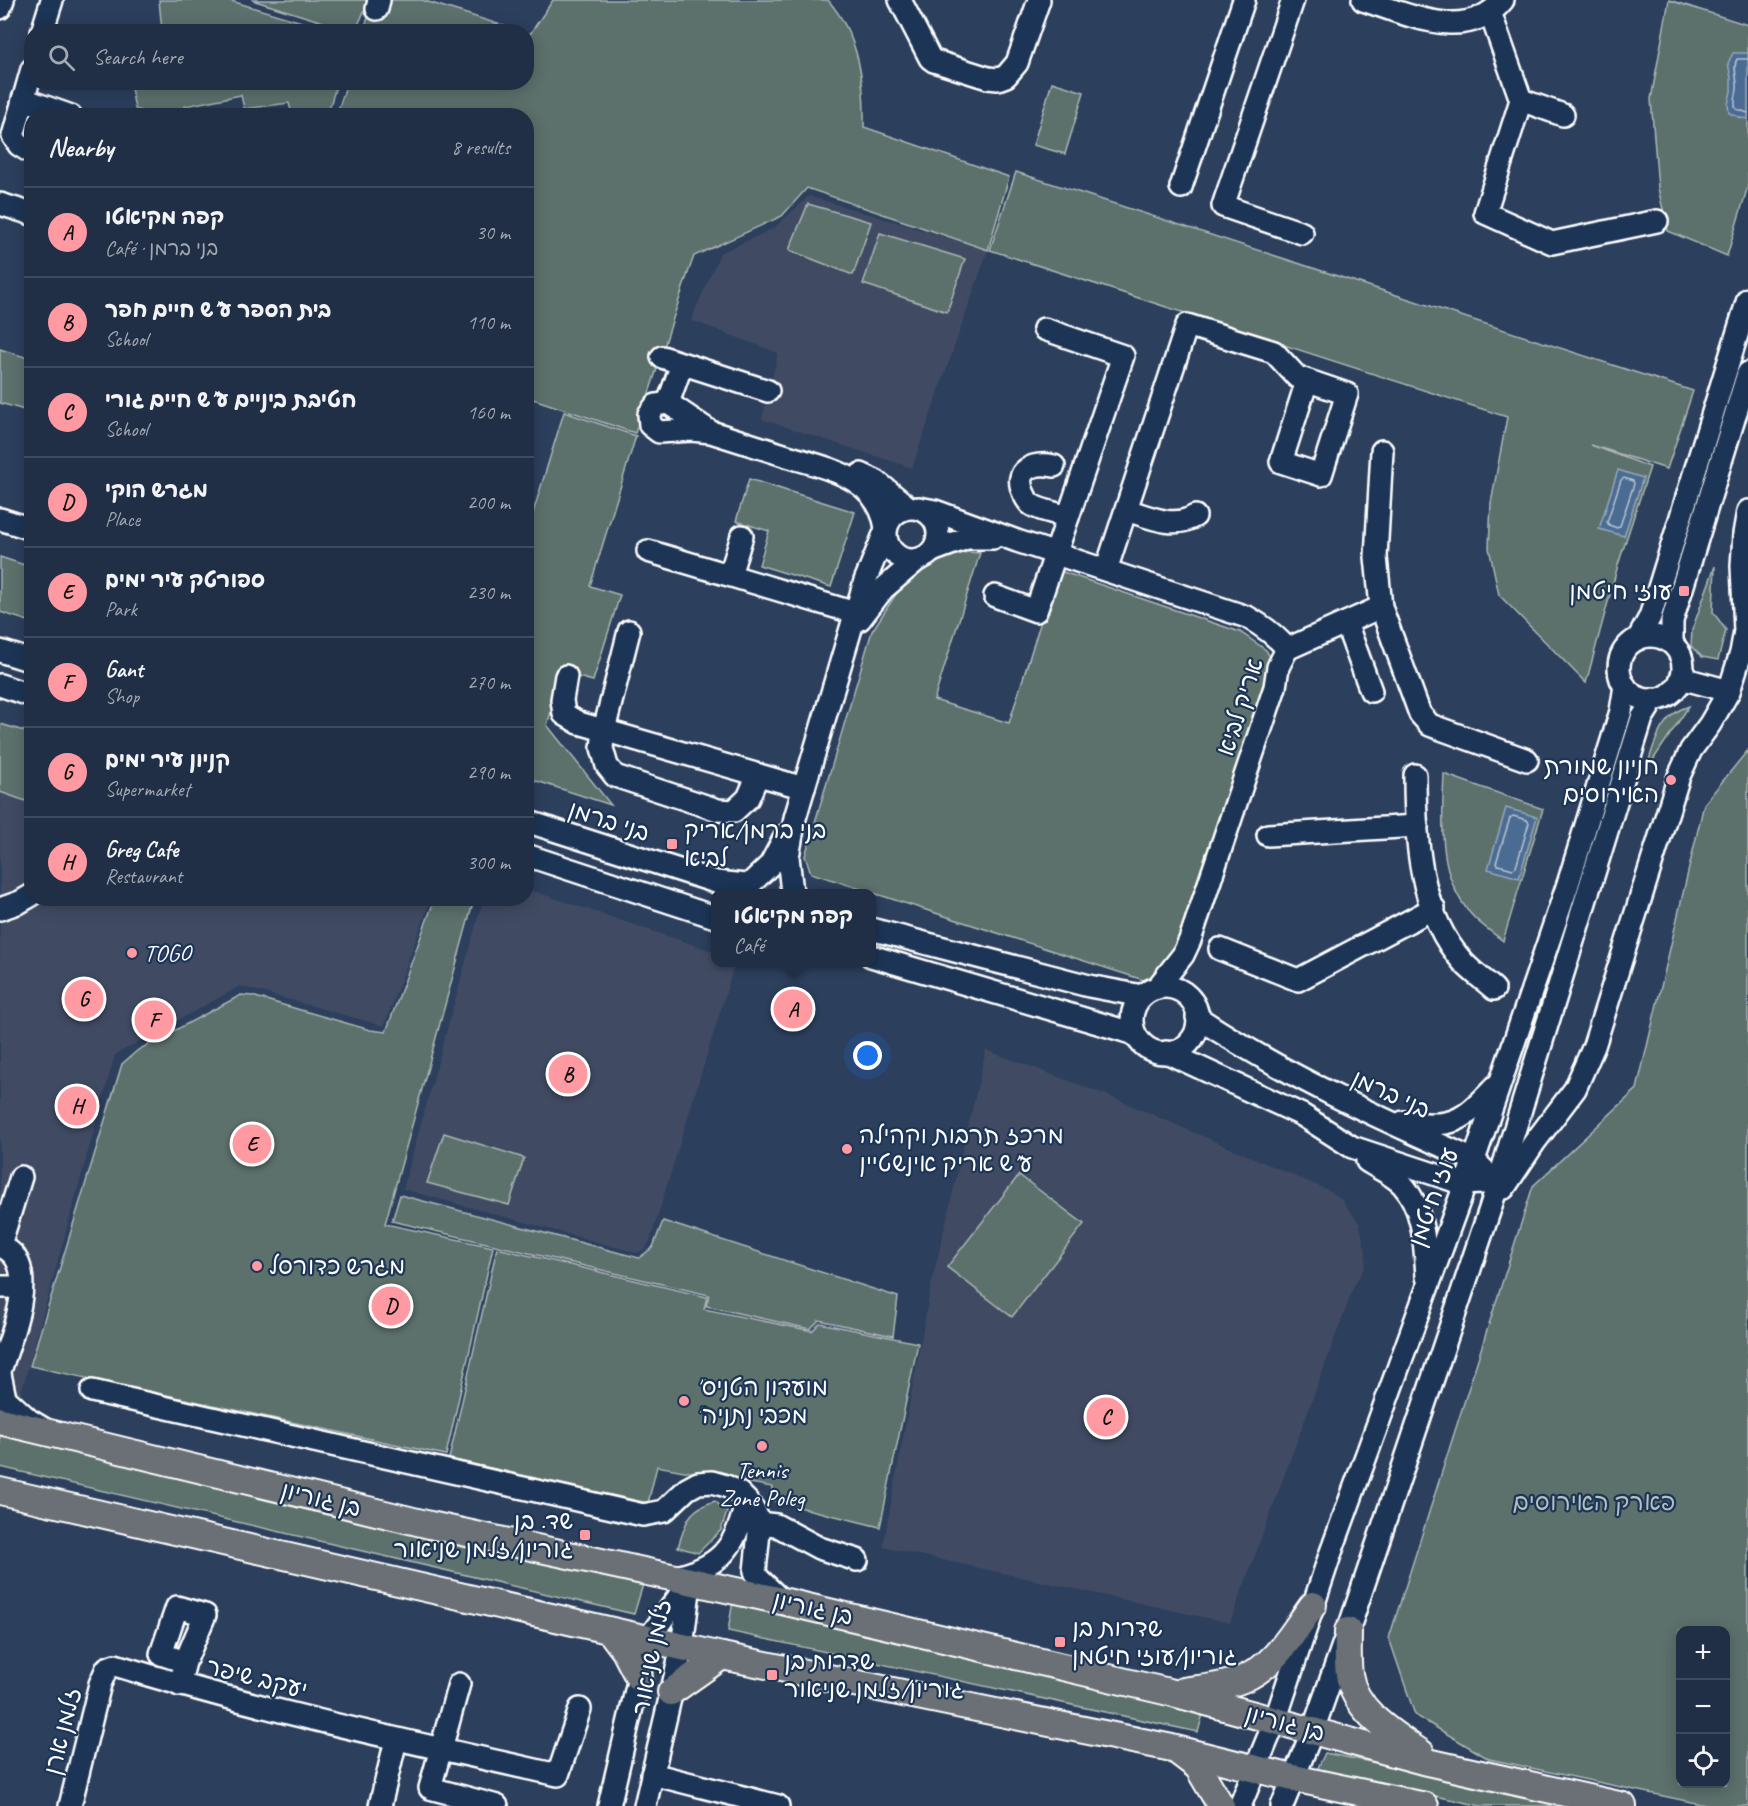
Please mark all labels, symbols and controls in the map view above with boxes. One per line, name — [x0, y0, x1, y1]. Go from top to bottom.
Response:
search box — [24, 24, 534, 90]
icon: search — [45, 41, 78, 74]
text: Search here — [93, 43, 183, 71]
text: Nearby — [48, 131, 113, 164]
text: 8 results — [451, 135, 510, 160]
text: קפה מקיאטו — [105, 203, 224, 231]
text: A — [62, 220, 73, 245]
text: 30 m — [476, 220, 510, 245]
text: Café · בני ברמן — [105, 236, 218, 261]
text: בית הספר ע"ש חיים חפר — [105, 296, 331, 324]
text: B — [62, 310, 73, 335]
text: 110 m — [467, 310, 510, 335]
text: School — [105, 327, 148, 352]
text: חטיבת ביניים ע"ש חיים גורי — [105, 386, 357, 414]
text: C — [63, 400, 72, 425]
text: 160 m — [467, 400, 510, 425]
text: School — [105, 417, 148, 442]
text: מגרש הוקי — [105, 476, 208, 504]
text: D — [62, 490, 73, 515]
text: 200 m — [467, 490, 510, 515]
text: Place — [105, 507, 140, 532]
text: ספורטק עיר ימים — [105, 566, 265, 594]
place label: עוזי חיטמן — [1569, 576, 1672, 606]
text: E — [62, 580, 73, 605]
text: 230 m — [467, 580, 510, 605]
marker: עוזי חיטמן — [1677, 584, 1691, 598]
text: Park — [105, 597, 137, 622]
street label: אריק לביא — [1210, 654, 1270, 760]
text: Gant — [105, 656, 143, 684]
text: F — [63, 670, 72, 695]
text: 270 m — [467, 670, 510, 695]
text: Shop — [105, 684, 139, 709]
text: קניון עיר ימים — [105, 746, 230, 774]
place label: חניון שמורת האירוסים — [1543, 751, 1659, 809]
text: G — [63, 760, 72, 785]
text: 290 m — [467, 760, 510, 785]
marker: חניון שמורת האירוסים — [1664, 773, 1678, 787]
text: Supermarket — [105, 777, 190, 802]
street label: בני ברמן — [565, 794, 653, 848]
place label: בני ברמן/אריק לביא — [684, 815, 826, 873]
text: Greg Cafe — [105, 836, 178, 864]
marker: בני ברמן/אריק לביא — [665, 837, 679, 851]
text: H — [62, 850, 73, 875]
text: 300 m — [467, 850, 510, 875]
text: Restaurant — [105, 864, 182, 889]
popup — [711, 889, 876, 967]
text: קפה מקיאטו — [734, 902, 853, 930]
text: Café — [734, 933, 764, 958]
place label: TOGO — [144, 938, 193, 968]
marker: TOGO — [125, 946, 139, 960]
pin: G — [64, 976, 104, 1022]
pin: A — [774, 986, 812, 1032]
pin: F — [134, 998, 174, 1042]
your location — [853, 1041, 882, 1070]
pin: B — [548, 1052, 588, 1096]
street label: בני ברמן — [1347, 1063, 1435, 1125]
pin: H — [58, 1084, 97, 1128]
place label: מרכז תרבות וקהילה ע"ש אריק אינשטיין — [859, 1120, 1064, 1178]
pin: E — [232, 1122, 272, 1166]
marker: מרכז תרבות וקהילה ע"ש אריק אינשטיין — [840, 1142, 854, 1156]
street label: עוזי חיטמן — [1401, 1143, 1465, 1250]
place label: מגרש כדורסל — [269, 1251, 405, 1281]
marker: מגרש כדורסל — [250, 1259, 264, 1273]
pin: D — [372, 1284, 410, 1328]
place label: "מועדון הטניס "מכבי נתניה — [696, 1372, 828, 1430]
marker: "מועדון הטניס "מכבי נתניה — [677, 1394, 691, 1408]
pin: C — [1086, 1394, 1126, 1440]
marker: Tennis Zone Poleg — [755, 1439, 769, 1453]
place label: Tennis Zone Poleg — [720, 1455, 806, 1513]
street label: בן גוריון — [278, 1475, 364, 1523]
park label: פארק האירוסים — [1513, 1487, 1675, 1517]
place label: שד. בן גוריון/זלמן שניאור — [394, 1506, 573, 1564]
marker: שד. בן גוריון/זלמן שניאור — [578, 1528, 592, 1542]
street label: בן גוריון — [770, 1584, 856, 1632]
street label: זלמן שניאור — [625, 1597, 677, 1717]
place label: שדרות בן גוריון/עוזי חיטמן — [1072, 1613, 1237, 1671]
map controls — [1676, 1626, 1730, 1788]
button: + — [1676, 1626, 1730, 1680]
marker: שדרות בן גוריון/עוזי חיטמן — [1053, 1635, 1067, 1649]
place label: שדרות בן גוריון/זלמן שניאור — [784, 1646, 964, 1704]
street label: יעקב שיפר — [203, 1651, 311, 1705]
marker: שדרות בן גוריון/זלמן שניאור — [765, 1668, 779, 1682]
button: − — [1676, 1680, 1730, 1734]
street label: זלמן ארן — [37, 1684, 87, 1778]
street label: בן גוריון — [1242, 1698, 1328, 1748]
button: locate — [1676, 1734, 1730, 1788]

